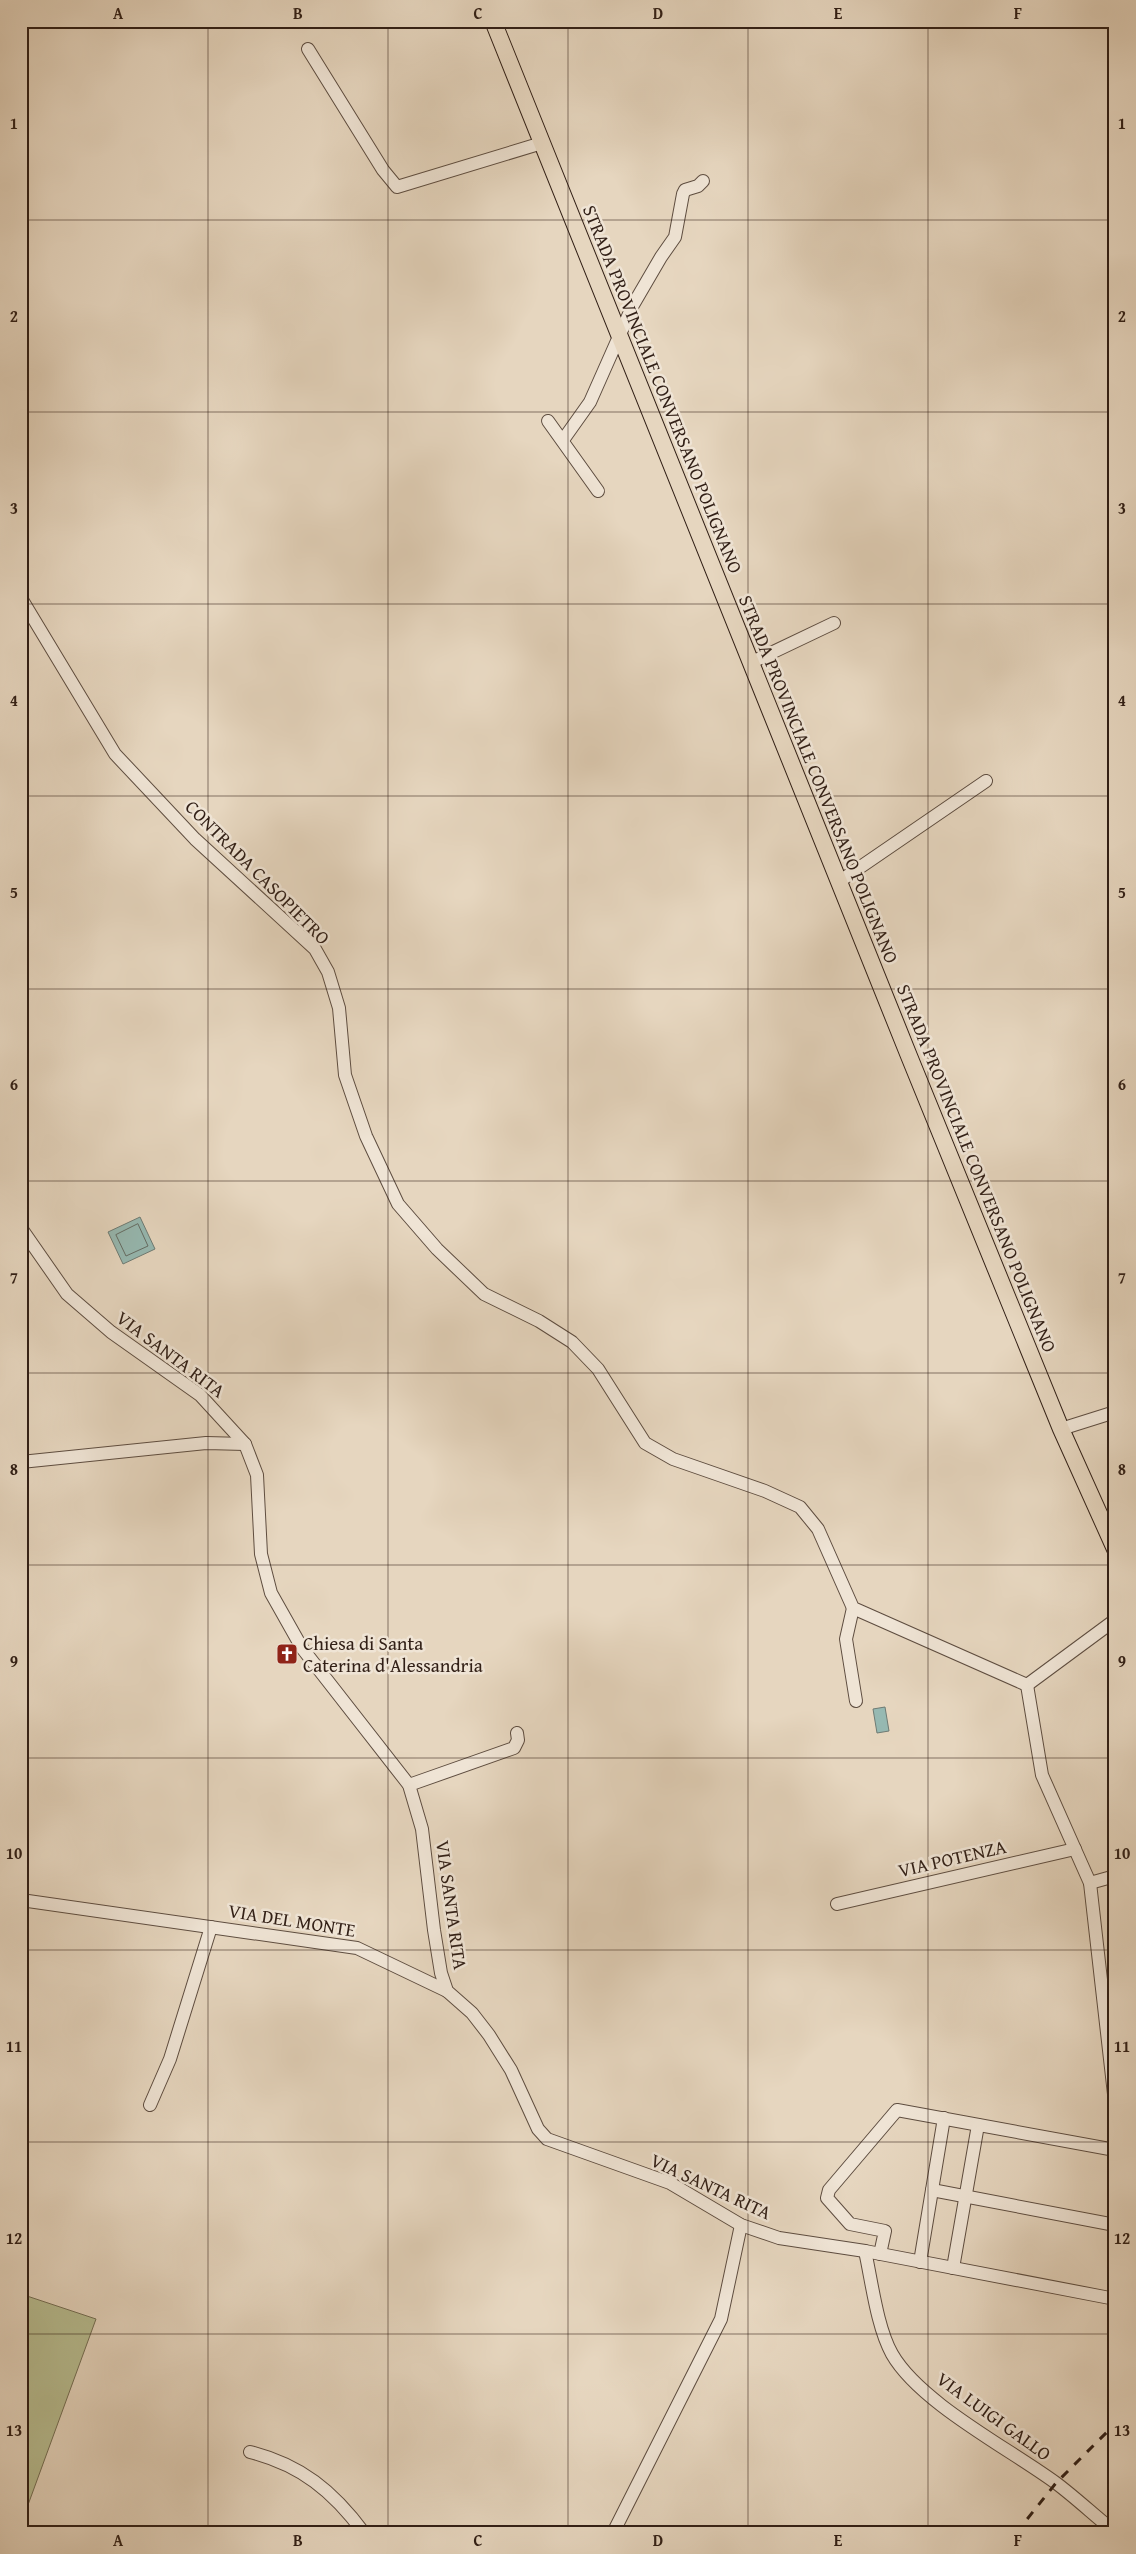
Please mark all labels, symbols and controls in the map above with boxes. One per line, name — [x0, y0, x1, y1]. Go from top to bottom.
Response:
text: A — [113, 1, 124, 25]
text: B — [293, 1, 303, 25]
text: C — [473, 1, 483, 25]
text: D — [653, 1, 663, 25]
text: E — [834, 1, 843, 25]
text: F — [1014, 1, 1022, 25]
text: 1 — [10, 111, 18, 135]
text: 1 — [1118, 111, 1126, 135]
street label: STRADA PROVINCIALE CONVERSANO POLIGNANO — [576, 201, 750, 577]
text: 2 — [10, 304, 18, 328]
text: 2 — [1118, 304, 1126, 328]
text: 3 — [10, 496, 18, 520]
text: 3 — [1118, 496, 1126, 520]
street label: STRADA PROVINCIALE CONVERSANO POLIGNANO — [732, 591, 906, 967]
text: 4 — [10, 688, 18, 712]
text: 4 — [1118, 688, 1126, 712]
street label: CONTRADA CASOPIETRO — [179, 793, 337, 951]
text: 5 — [10, 880, 18, 904]
text: 5 — [1118, 880, 1126, 904]
street label: STRADA PROVINCIALE CONVERSANO POLIGNANO — [890, 980, 1064, 1356]
text: 6 — [10, 1072, 18, 1096]
text: 6 — [1118, 1072, 1126, 1096]
text: 7 — [10, 1265, 18, 1289]
text: 7 — [1118, 1265, 1126, 1289]
street label: VIA SANTA RITA — [111, 1304, 232, 1405]
text: 8 — [10, 1457, 18, 1481]
text: 8 — [1118, 1457, 1126, 1481]
place label: Chiesa di Santa Caterina d'Alessandria — [303, 1629, 483, 1679]
church icon: Chiesa di Santa Caterina d'Alessandria — [275, 1642, 299, 1666]
text: 9 — [10, 1649, 18, 1673]
text: 9 — [1118, 1649, 1126, 1673]
street label: VIA POTENZA — [895, 1832, 1009, 1884]
street label: VIA SANTA RITA — [429, 1839, 475, 1972]
text: 10 — [6, 1841, 22, 1865]
text: 10 — [1114, 1841, 1130, 1865]
street label: VIA DEL MONTE — [226, 1896, 358, 1944]
text: 11 — [6, 2034, 22, 2058]
text: 11 — [1114, 2034, 1130, 2058]
street label: VIA SANTA RITA — [646, 2146, 776, 2226]
text: 12 — [6, 2226, 22, 2250]
text: 12 — [1114, 2226, 1130, 2250]
street label: VIA LUIGI GALLO — [931, 2365, 1057, 2467]
text: 13 — [6, 2418, 22, 2442]
text: 13 — [1114, 2418, 1130, 2442]
text: A — [113, 2528, 124, 2552]
text: B — [293, 2528, 303, 2552]
text: C — [473, 2528, 483, 2552]
text: D — [653, 2528, 663, 2552]
text: E — [834, 2528, 843, 2552]
text: F — [1014, 2528, 1022, 2552]

